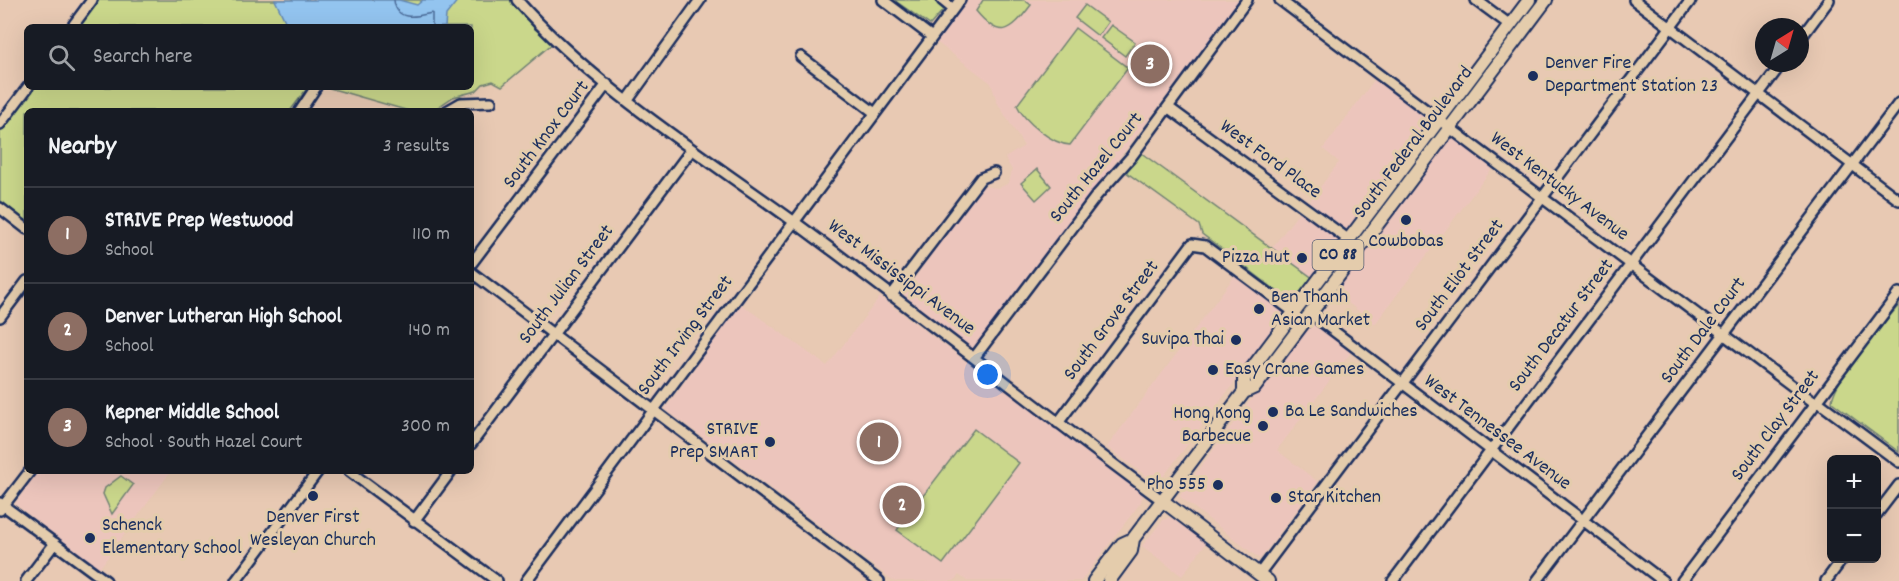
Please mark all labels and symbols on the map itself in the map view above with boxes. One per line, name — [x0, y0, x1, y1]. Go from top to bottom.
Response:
north arrow — [1755, 18, 1809, 72]
pin: 3 — [1130, 42, 1170, 86]
place label: Denver Fire Department Station 23 — [1545, 50, 1718, 101]
street label: South Federal Boulevard — [1347, 61, 1481, 225]
marker: Denver Fire Department Station 23 — [1526, 69, 1540, 83]
street label: South Knox Court — [497, 75, 597, 195]
street label: South Hazel Court — [1044, 107, 1150, 229]
street label: West Ford Place — [1213, 113, 1327, 207]
street label: West Kentucky Avenue — [1484, 125, 1634, 249]
street label: West Mississippi Avenue — [821, 213, 981, 343]
marker: Cowbobas — [1399, 213, 1413, 227]
street label: South Eliot Street — [1408, 214, 1512, 338]
street label: South Julian Street — [513, 219, 621, 351]
place label: Cowbobas — [1368, 228, 1444, 256]
road number: CO 88 — [1312, 240, 1364, 270]
place label: Pizza Hut — [1222, 244, 1290, 272]
marker: Pizza Hut — [1295, 251, 1309, 265]
street label: South Decatur Street — [1502, 253, 1622, 399]
street label: South Grove Street — [1057, 255, 1167, 387]
street label: South Irving Street — [631, 270, 741, 402]
street label: South Dale Court — [1654, 272, 1754, 390]
place label: Ben Thanh Asian Market — [1271, 284, 1370, 335]
marker: Ben Thanh Asian Market — [1252, 302, 1266, 316]
place label: Suvipa Thai — [1141, 326, 1224, 354]
marker: Suvipa Thai — [1229, 333, 1243, 347]
place label: Easy Crane Games — [1225, 356, 1364, 384]
your location — [973, 360, 1002, 389]
marker: Easy Crane Games — [1206, 363, 1220, 377]
street label: South Clay Street — [1725, 365, 1827, 487]
street label: West Tennessee Avenue — [1417, 368, 1577, 498]
place label: Ba Le Sandwiches — [1285, 398, 1418, 426]
place label: Hong Kong Barbecue — [1173, 400, 1251, 451]
marker: Ba Le Sandwiches — [1266, 405, 1280, 419]
place label: STRIVE Prep SMART — [670, 416, 758, 467]
marker: Hong Kong Barbecue — [1256, 419, 1270, 433]
pin: 1 — [860, 420, 898, 464]
marker: STRIVE Prep SMART — [763, 435, 777, 449]
place label: Pho 555 — [1147, 471, 1206, 499]
marker: Pho 555 — [1211, 478, 1225, 492]
pin: 2 — [882, 482, 922, 528]
place label: Star Kitchen — [1288, 484, 1381, 512]
marker: Denver First Wesleyan Church — [306, 489, 320, 503]
marker: Star Kitchen — [1269, 491, 1283, 505]
place label: Denver First Wesleyan Church — [250, 504, 376, 555]
place label: Schenck Elementary School — [102, 512, 242, 563]
marker: Schenck Elementary School — [83, 531, 97, 545]

